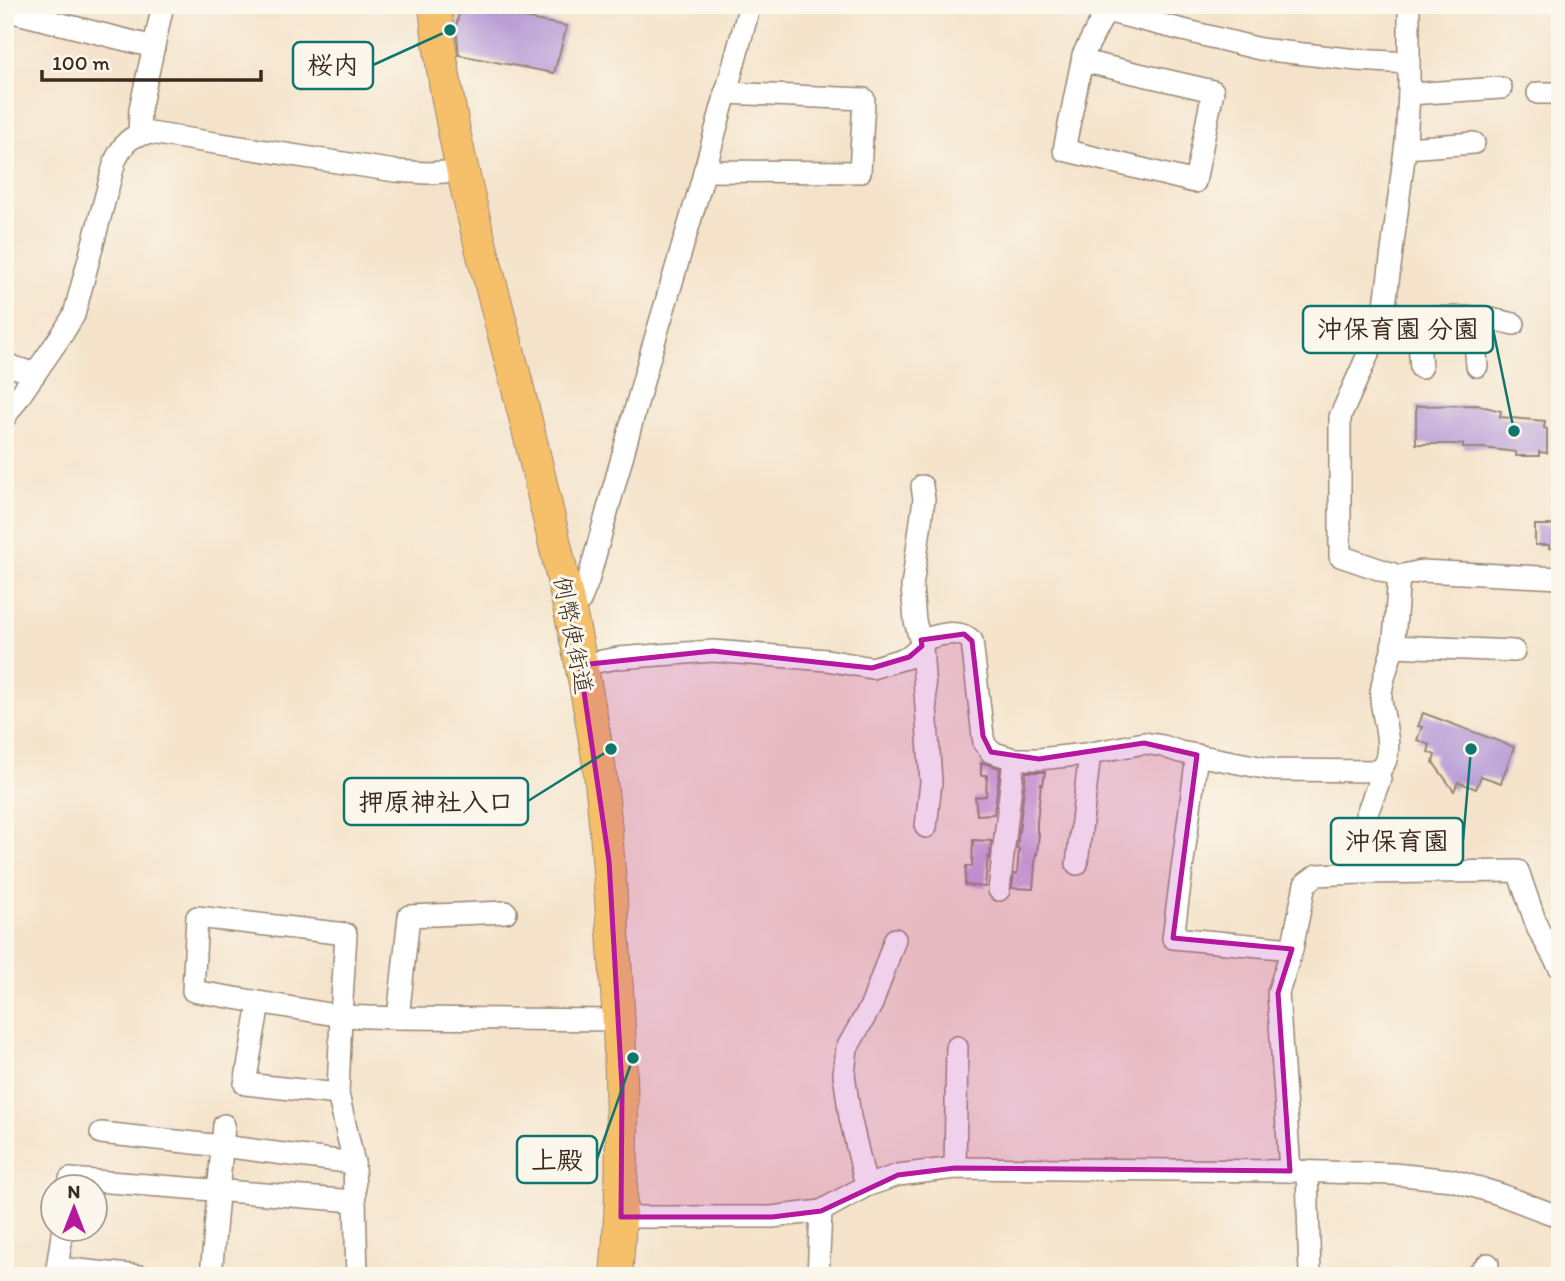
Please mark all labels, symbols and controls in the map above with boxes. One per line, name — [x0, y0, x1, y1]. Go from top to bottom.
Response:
scale bar — [42, 38, 261, 82]
callout: 桜内 — [293, 42, 373, 89]
text: 桜内 — [307, 49, 359, 81]
text: 100 m — [52, 50, 110, 75]
callout: 沖保育園 分園 — [1303, 306, 1493, 353]
text: 沖保育園 分園 — [1317, 313, 1479, 345]
street label: 例幣使街道 — [548, 573, 599, 697]
callout: 押原神社入口 — [344, 778, 528, 825]
text: 押原神社入口 — [358, 786, 514, 818]
callout: 沖保育園 — [1331, 818, 1463, 865]
text: 沖保育園 — [1345, 825, 1449, 857]
callout: 上殿 — [517, 1136, 597, 1183]
text: 上殿 — [531, 1144, 583, 1176]
north arrow — [38, 1172, 108, 1242]
text: N — [68, 1180, 80, 1203]

